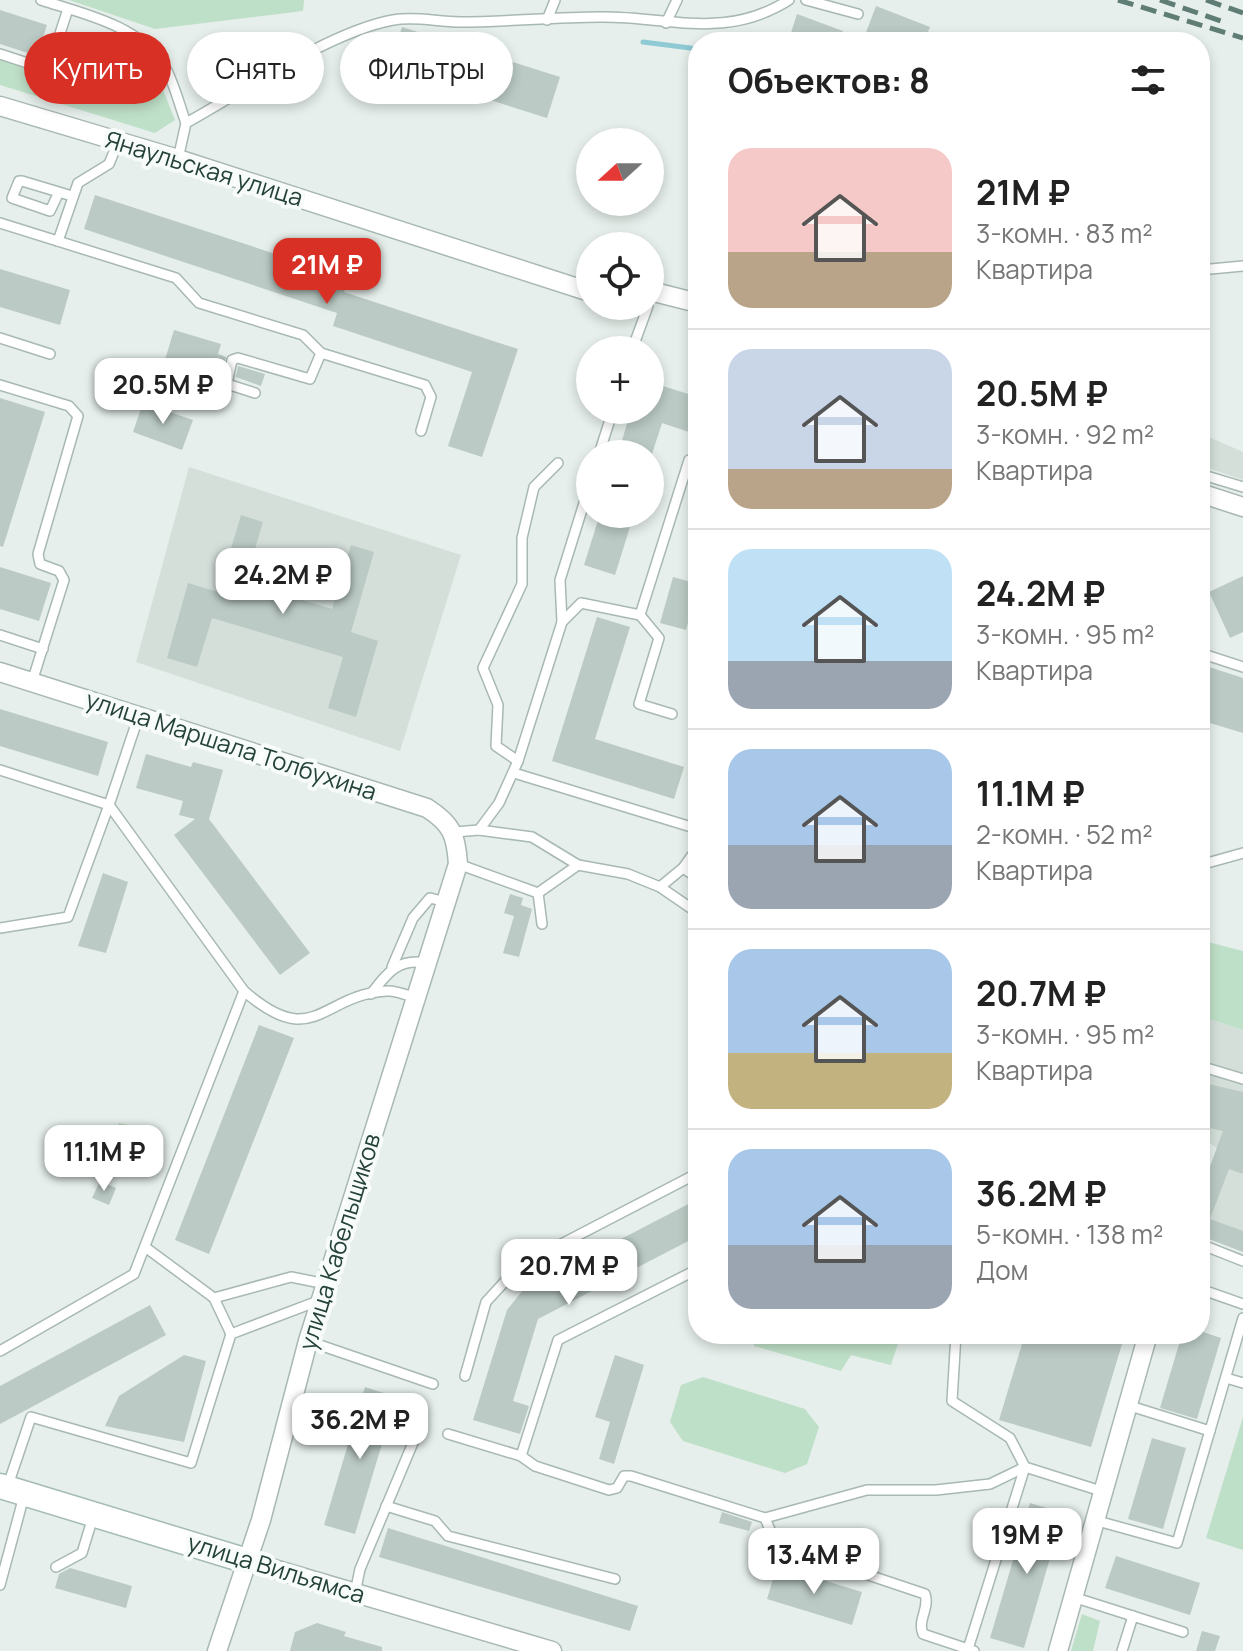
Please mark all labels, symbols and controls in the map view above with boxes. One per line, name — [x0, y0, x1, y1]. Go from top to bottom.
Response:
chip: Купить — [24, 32, 171, 104]
chip: Снять — [187, 32, 324, 104]
chip: Фильтры — [340, 32, 513, 104]
text: Объектов: 8 — [728, 57, 930, 103]
icon: filters — [1126, 58, 1170, 102]
street label: Янаульская улица — [102, 122, 307, 213]
north arrow — [576, 128, 664, 216]
map controls — [576, 128, 664, 528]
text: 21M ₽ — [976, 169, 1070, 215]
icon: home — [792, 180, 888, 276]
text: 3-комн. · 83 m² — [976, 215, 1153, 251]
button: locate — [576, 232, 664, 320]
pin: 21M ₽ — [271, 238, 383, 306]
text: 21M ₽ — [291, 246, 363, 282]
text: Квартира — [976, 251, 1093, 287]
button: + — [576, 336, 664, 424]
pin: 20.5M ₽ — [89, 358, 237, 426]
text: 20.5M ₽ — [113, 366, 213, 402]
text: 20.5M ₽ — [976, 370, 1108, 416]
icon: home — [792, 381, 888, 477]
text: 3-комн. · 92 m² — [976, 416, 1154, 452]
button: − — [576, 440, 664, 528]
text: Квартира — [976, 452, 1093, 488]
pin: 24.2M ₽ — [209, 548, 357, 616]
text: 24.2M ₽ — [234, 556, 332, 592]
text: 24.2M ₽ — [976, 570, 1105, 616]
icon: home — [792, 581, 888, 677]
text: 3-комн. · 95 m² — [976, 616, 1154, 652]
text: Квартира — [976, 652, 1093, 688]
street label: улица Маршала Толбухина — [82, 682, 381, 807]
text: 11.1M ₽ — [976, 770, 1085, 816]
icon: home — [792, 781, 888, 877]
text: 2-комн. · 52 m² — [976, 816, 1153, 852]
text: Квартира — [976, 852, 1093, 888]
text: 20.7M ₽ — [976, 970, 1106, 1016]
icon: home — [792, 981, 888, 1077]
text: 3-комн. · 95 m² — [976, 1016, 1154, 1052]
text: Квартира — [976, 1052, 1093, 1088]
pin: 11.1M ₽ — [30, 1125, 178, 1193]
street label: улица Кабельщиков — [290, 1129, 387, 1354]
text: 11.1M ₽ — [62, 1133, 146, 1169]
text: 36.2M ₽ — [976, 1170, 1107, 1216]
icon: home — [792, 1181, 888, 1277]
text: 5-комн. · 138 m² — [976, 1216, 1163, 1252]
pin: 20.7M ₽ — [495, 1239, 643, 1307]
text: 20.7M ₽ — [519, 1247, 619, 1283]
text: Дом — [976, 1252, 1029, 1288]
pin: 36.2M ₽ — [286, 1393, 434, 1461]
text: 36.2M ₽ — [310, 1401, 410, 1437]
pin: 19M ₽ — [971, 1508, 1083, 1576]
text: 19M ₽ — [991, 1516, 1063, 1552]
street label: улица Вильямса — [184, 1525, 369, 1610]
pin: 13.4M ₽ — [740, 1528, 888, 1596]
text: 13.4M ₽ — [766, 1536, 862, 1572]

